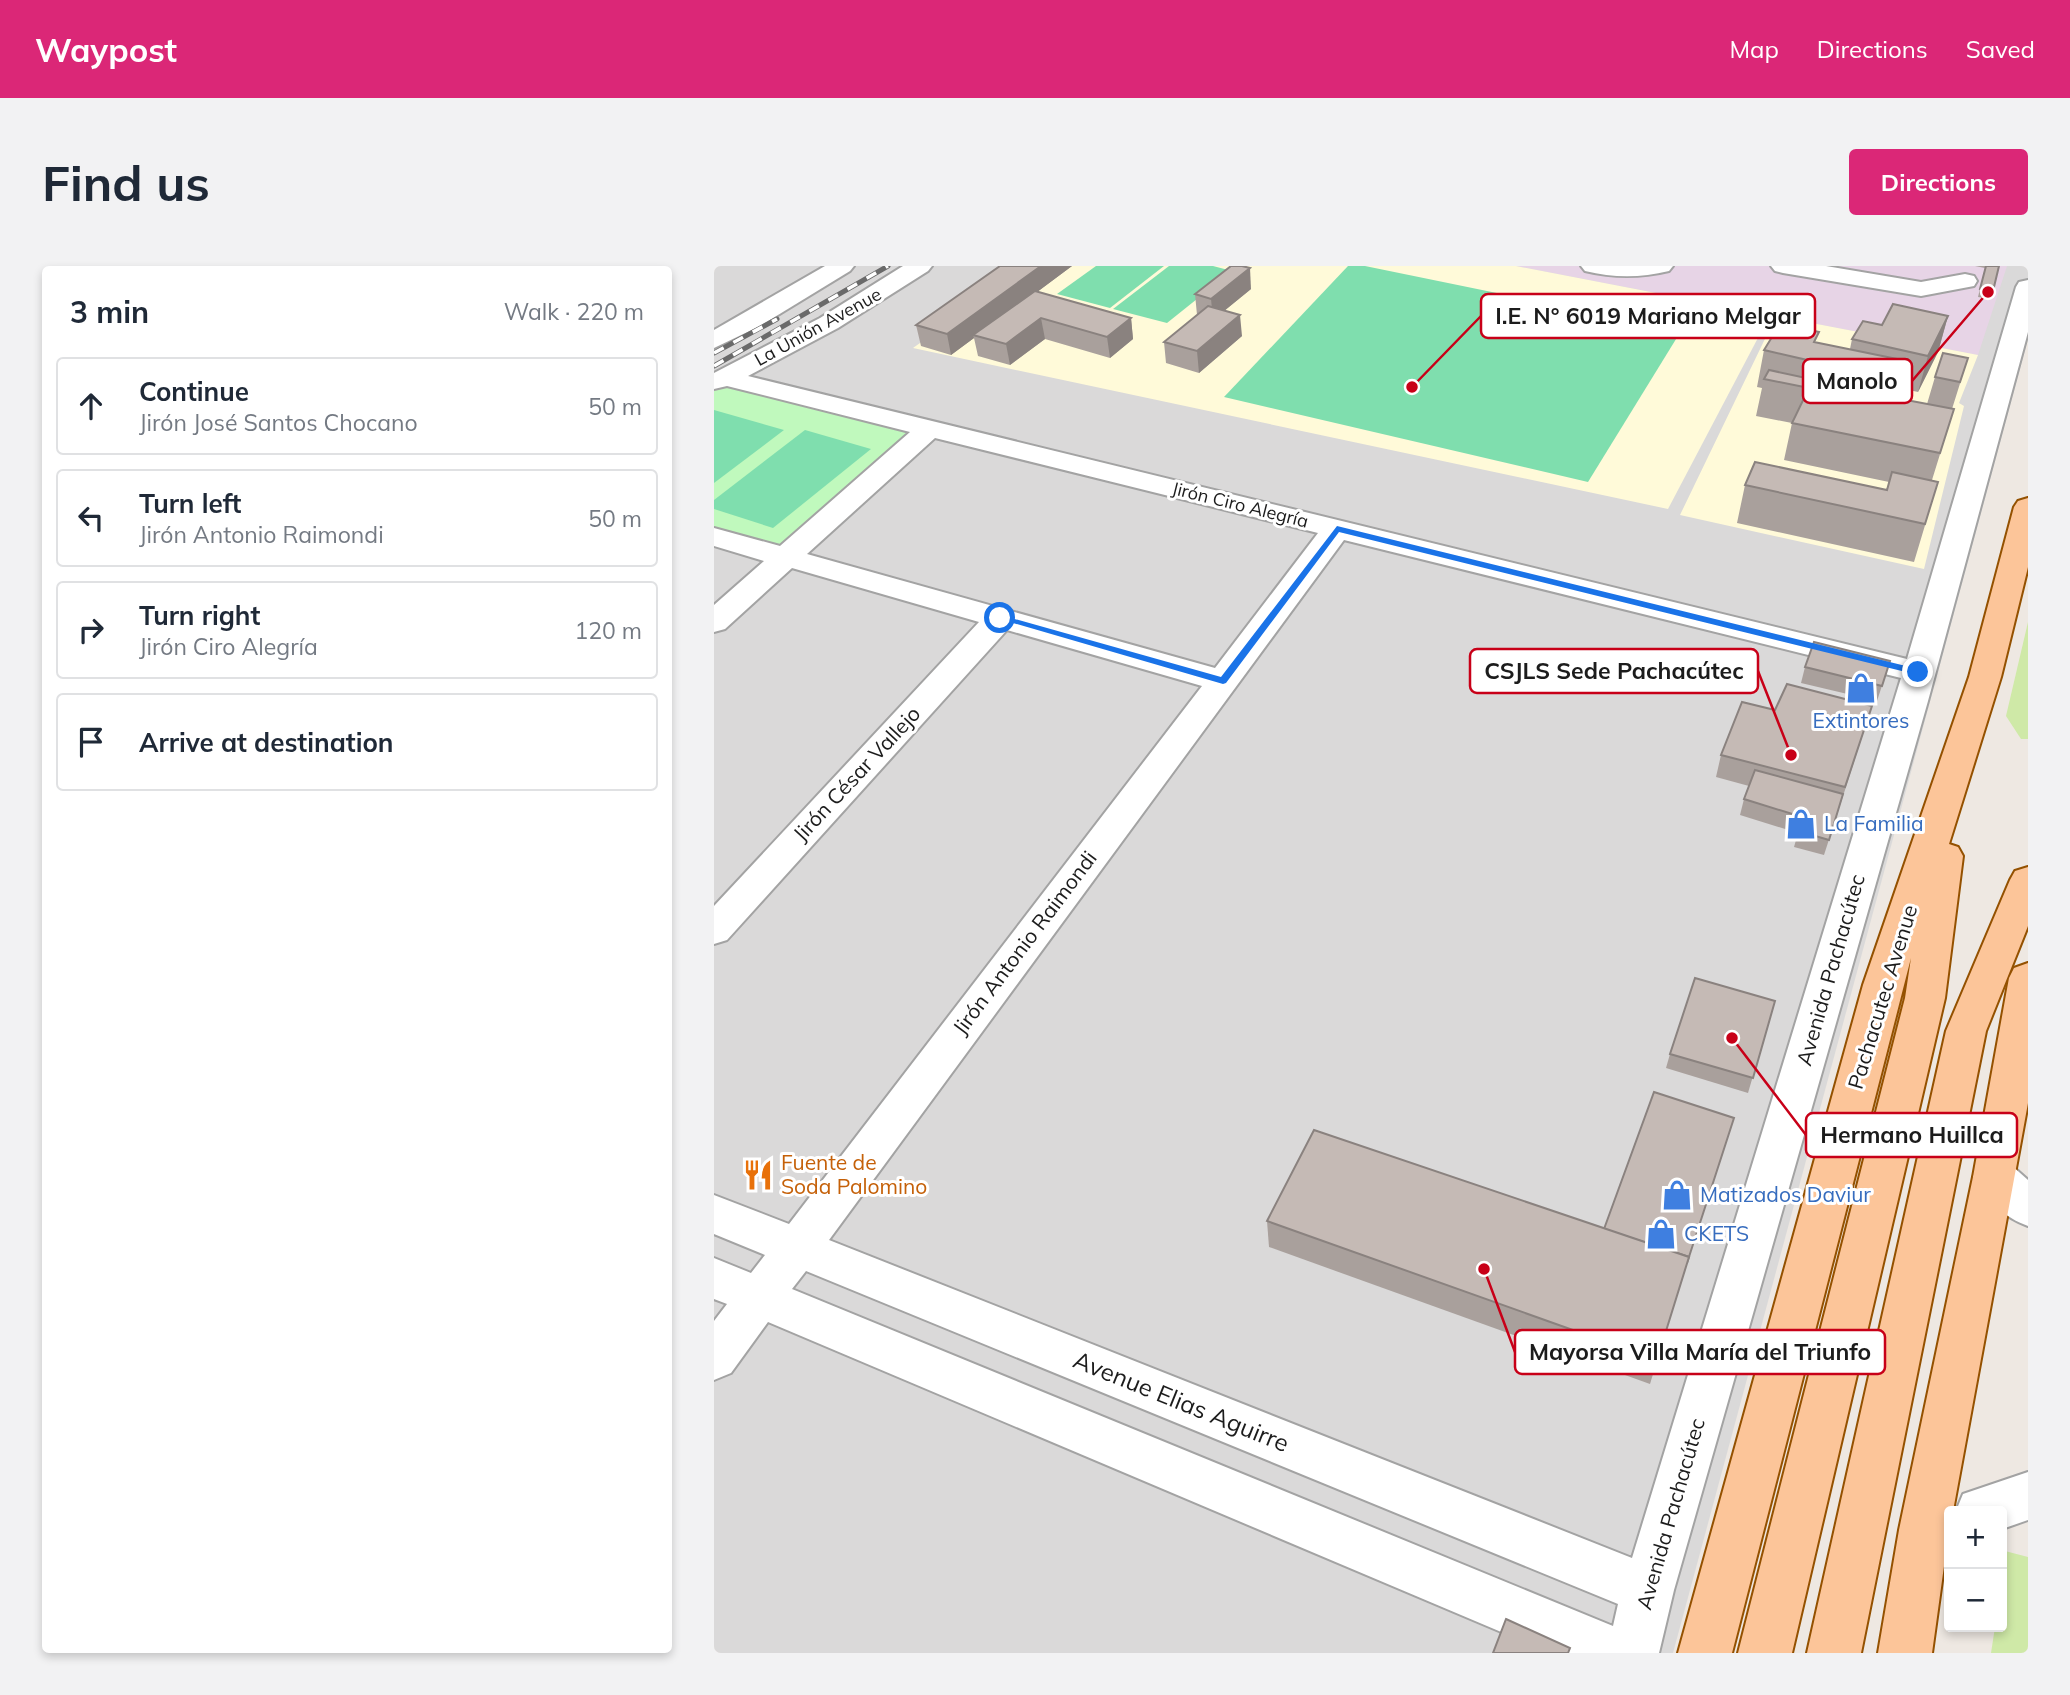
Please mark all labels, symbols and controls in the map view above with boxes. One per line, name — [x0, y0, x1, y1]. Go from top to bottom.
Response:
text: Waypost — [35, 29, 177, 70]
text: Map — [1729, 34, 1779, 64]
text: Directions — [1817, 34, 1928, 64]
text: Saved — [1966, 34, 2035, 64]
button: Directions — [1849, 149, 2028, 215]
text: Find us — [42, 152, 210, 213]
street label: La Unión Avenue — [750, 282, 885, 371]
text: 3 min — [70, 293, 149, 331]
callout: I.E. N° 6019 Mariano Melgar — [1481, 294, 1815, 338]
text: Walk · 220 m — [504, 297, 644, 326]
text: I.E. N° 6019 Mariano Melgar — [1495, 301, 1801, 330]
callout: Manolo — [1803, 359, 1912, 403]
text: Manolo — [1816, 366, 1898, 395]
text: Continue — [139, 375, 249, 408]
icon: ahead — [72, 387, 110, 425]
text: 50 m — [588, 392, 642, 421]
text: Jirón José Santos Chocano — [139, 408, 418, 437]
street label: Jirón Ciro Alegría — [1169, 476, 1311, 533]
text: Turn left — [139, 487, 241, 520]
icon: left — [72, 499, 110, 537]
text: 50 m — [588, 504, 642, 533]
text: Jirón Antonio Raimondi — [139, 520, 384, 549]
text: Turn right — [139, 599, 260, 632]
route start — [984, 602, 1015, 633]
icon: right — [72, 611, 110, 649]
text: 120 m — [574, 616, 642, 645]
text: Jirón Ciro Alegría — [139, 632, 318, 661]
callout: CSJLS Sede Pachacútec — [1470, 649, 1758, 693]
text: CSJLS Sede Pachacútec — [1484, 656, 1744, 685]
route end — [1902, 656, 1933, 687]
shop icon: Extintores — [1844, 671, 1878, 705]
street label: Jirón César Vallejo — [787, 701, 925, 846]
place label: Extintores — [1813, 707, 1909, 733]
icon: arrive — [72, 723, 110, 761]
text: Arrive at destination — [139, 726, 394, 759]
shop icon: La Familia — [1784, 807, 1818, 841]
place label: La Familia — [1824, 810, 1924, 836]
street label: Jirón Antonio Raimondi — [947, 845, 1102, 1039]
street label: Avenida Pachacútec — [1790, 871, 1870, 1068]
street label: Pachacutec Avenue — [1842, 901, 1922, 1092]
callout: Hermano Huillca — [1806, 1113, 2017, 1157]
text: Hermano Huillca — [1820, 1120, 2004, 1149]
place label: Fuente de Soda Palomino — [781, 1149, 927, 1199]
restaurant icon: Fuente de Soda Palomino — [741, 1158, 775, 1192]
shop icon: Matizados Daviur — [1660, 1178, 1694, 1212]
place label: Matizados Daviur — [1700, 1181, 1871, 1207]
shop icon: CKETS — [1644, 1217, 1678, 1251]
place label: CKETS — [1684, 1220, 1749, 1246]
callout: Mayorsa Villa María del Triunfo — [1515, 1330, 1885, 1374]
text: Mayorsa Villa María del Triunfo — [1529, 1337, 1871, 1366]
street label: Avenue Elias Aguirre — [1069, 1344, 1294, 1458]
street label: Avenida Pachacútec — [1630, 1415, 1710, 1612]
map controls — [1944, 1506, 2007, 1632]
button: + — [1944, 1506, 2007, 1569]
button: − — [1944, 1569, 2007, 1632]

